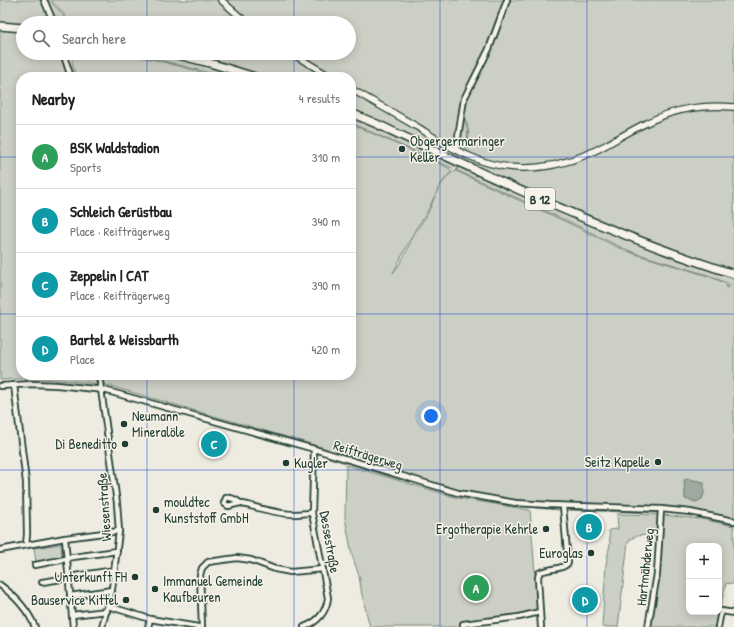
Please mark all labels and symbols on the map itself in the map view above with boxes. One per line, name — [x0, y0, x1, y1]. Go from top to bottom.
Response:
place label: Obgergermaringer Keller — [410, 131, 506, 166]
marker: Obgergermaringer Keller — [397, 144, 407, 154]
road number: B 12 — [525, 188, 555, 210]
place label: Neumann Mineralöle — [132, 406, 185, 441]
your location — [421, 406, 441, 426]
marker: Neumann Mineralöle — [119, 419, 129, 429]
pin: C — [201, 429, 227, 459]
place label: Di Beneditto — [56, 434, 117, 453]
street label: Reifträgerweg — [331, 435, 405, 475]
marker: Di Beneditto — [120, 439, 130, 449]
place label: Seitz Kapelle — [585, 452, 650, 472]
place label: Kugler — [294, 453, 328, 473]
marker: Seitz Kapelle — [653, 457, 663, 467]
marker: Kugler — [281, 458, 291, 468]
street label: Wiesenstraße — [92, 472, 116, 542]
place label: mouldtec Kunststoff GmbH — [164, 492, 249, 527]
marker: mouldtec Kunststoff GmbH — [151, 505, 161, 515]
street label: Dessestraße — [315, 509, 345, 575]
pin: B — [576, 512, 602, 542]
place label: Ergotherapie Kehrle — [436, 519, 538, 539]
marker: Ergotherapie Kehrle — [541, 524, 551, 534]
street label: Hartmähderweg — [631, 527, 659, 607]
place label: Euroglas — [539, 543, 583, 563]
marker: Euroglas — [586, 548, 596, 558]
place label: Unterkunft FH — [55, 567, 127, 586]
place label: Immanuel Gemeinde Kaufbeuren — [163, 571, 264, 606]
marker: Unterkunft FH — [130, 572, 140, 582]
pin: A — [463, 573, 489, 603]
marker: Immanuel Gemeinde Kaufbeuren — [150, 584, 160, 594]
pin: D — [572, 585, 598, 615]
place label: Bauservice Kittel — [31, 590, 118, 609]
marker: Bauservice Kittel — [121, 595, 131, 605]

